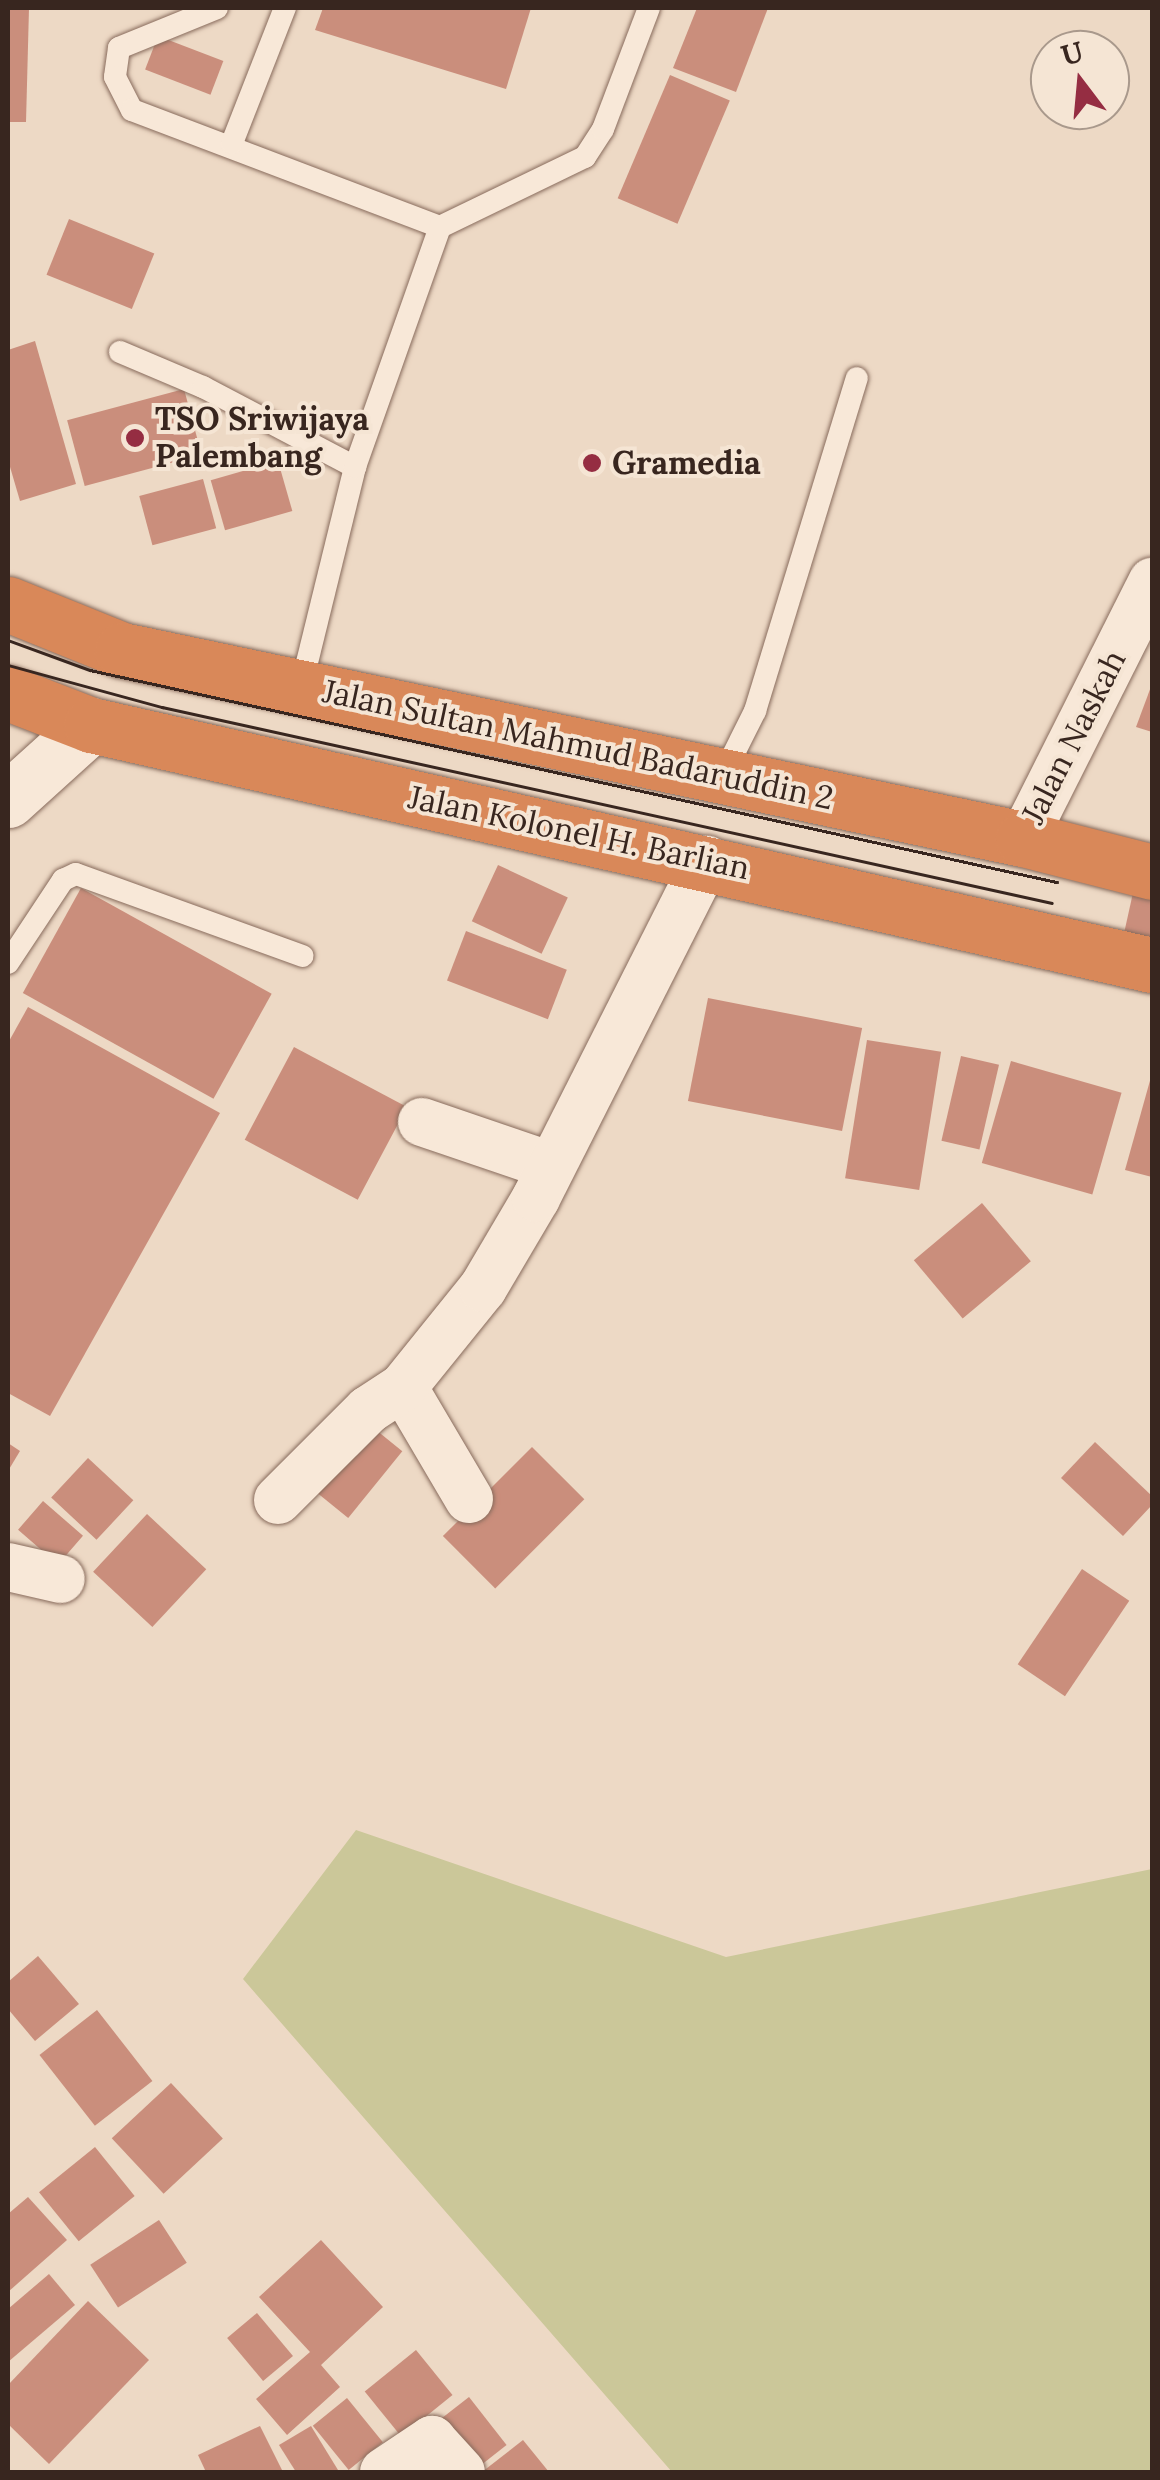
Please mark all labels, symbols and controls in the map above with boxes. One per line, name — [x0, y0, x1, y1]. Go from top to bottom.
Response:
north arrow — [1030, 30, 1130, 130]
text: U — [1057, 33, 1087, 73]
place label: TSO Sriwijaya Palembang — [155, 401, 369, 476]
marker: TSO Sriwijaya Palembang — [124, 427, 146, 449]
place label: Gramedia — [612, 444, 761, 482]
marker: Gramedia — [581, 452, 603, 474]
street label: Jalan Naskah — [1014, 644, 1134, 830]
street label: Jalan Sultan Mahmud Badaruddin 2 — [319, 672, 837, 818]
street label: Jalan Kolonel H. Barlian — [405, 778, 753, 888]

